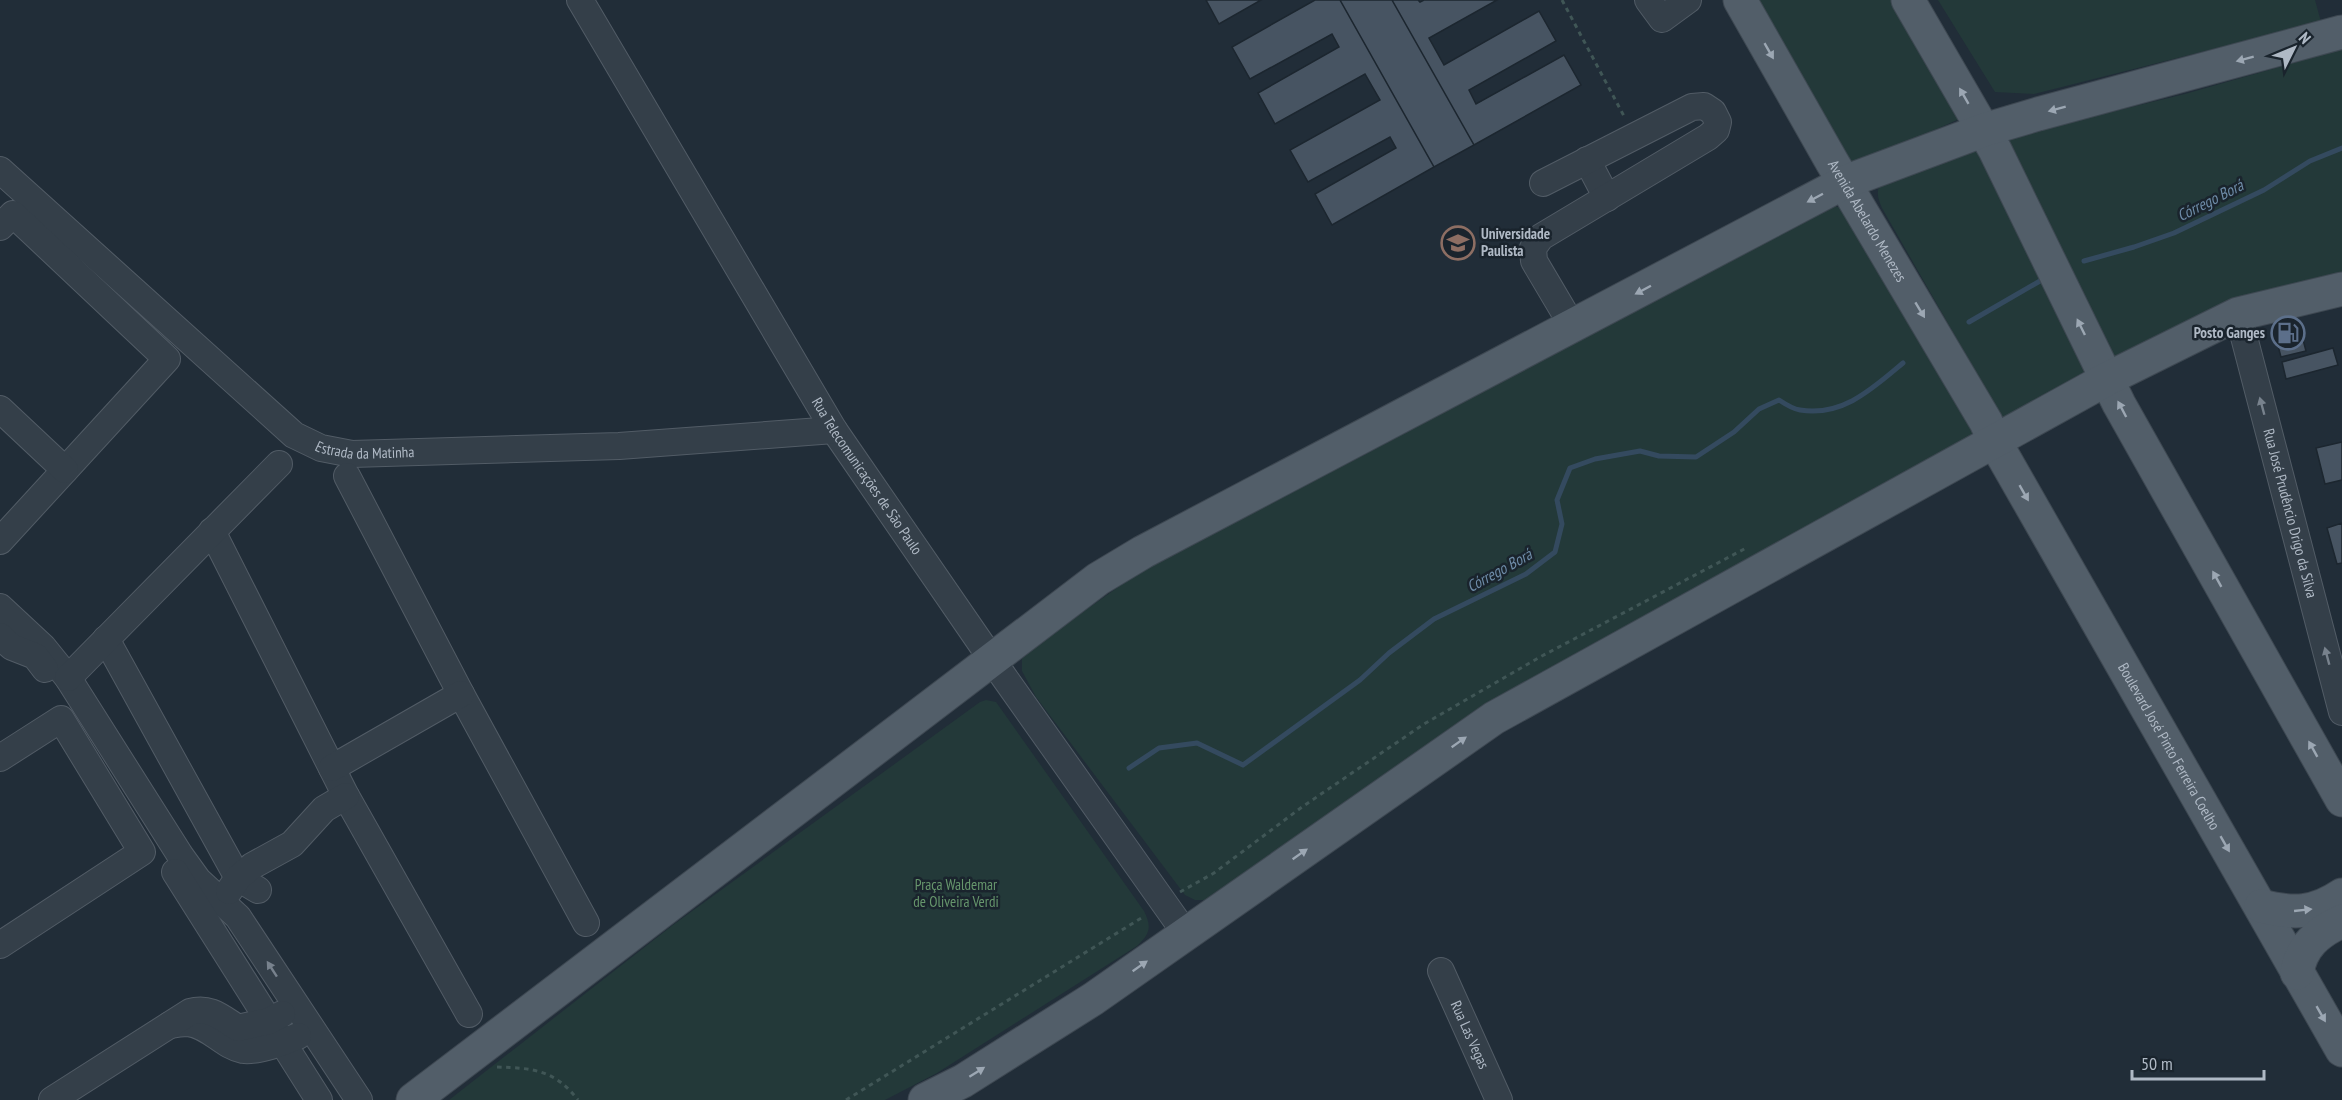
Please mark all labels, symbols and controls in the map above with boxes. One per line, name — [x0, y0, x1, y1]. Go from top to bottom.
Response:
north arrow — [2264, 18, 2324, 78]
text: N — [2295, 28, 2315, 48]
one-way arrow — [1764, 43, 1774, 60]
one-way arrow — [2236, 54, 2254, 64]
one-way arrow — [1959, 88, 1969, 105]
one-way arrow — [2047, 104, 2066, 114]
street label: Avenida Abelardo Menezes — [1824, 156, 1911, 285]
water label: Córrego Borá — [2174, 174, 2248, 225]
one-way arrow — [1806, 193, 1823, 203]
place label: Universidade Paulista — [1481, 224, 1550, 260]
school or university icon: Universidade Paulista — [1440, 225, 1476, 261]
one-way arrow — [1634, 285, 1651, 295]
one-way arrow — [1915, 302, 1926, 318]
fuel station icon: Posto Ganges — [2270, 315, 2306, 351]
one-way arrow — [2076, 318, 2085, 335]
place label: Posto Ganges — [2194, 323, 2265, 342]
street label: Rua Telecomunicações de São Paulo — [808, 394, 927, 558]
one-way arrow — [2257, 397, 2267, 415]
one-way arrow — [2117, 401, 2127, 418]
street label: Rua José Prudêncio Drigo da Silva — [2259, 426, 2322, 600]
street label: Estrada da Matinha — [312, 437, 415, 463]
one-way arrow — [2019, 484, 2029, 501]
water label: Córrego Borá — [1463, 543, 1537, 596]
one-way arrow — [2212, 571, 2223, 587]
one-way arrow — [2322, 647, 2332, 665]
street label: Boulevard José Pinto Ferreira Coelho — [2114, 659, 2224, 833]
one-way arrow — [1451, 736, 1467, 748]
one-way arrow — [2308, 740, 2318, 757]
one-way arrow — [2220, 836, 2231, 852]
one-way arrow — [1291, 848, 1307, 860]
park label: Praça Waldemar de Oliveira Verdi — [913, 875, 999, 911]
one-way arrow — [2294, 906, 2313, 915]
one-way arrow — [1132, 960, 1148, 972]
one-way arrow — [267, 961, 278, 977]
street label: Rua Las Vegas — [1447, 998, 1494, 1072]
one-way arrow — [2316, 1006, 2326, 1023]
scale bar — [2132, 1043, 2264, 1081]
text: 50 m — [2141, 1052, 2173, 1075]
one-way arrow — [968, 1066, 985, 1077]

